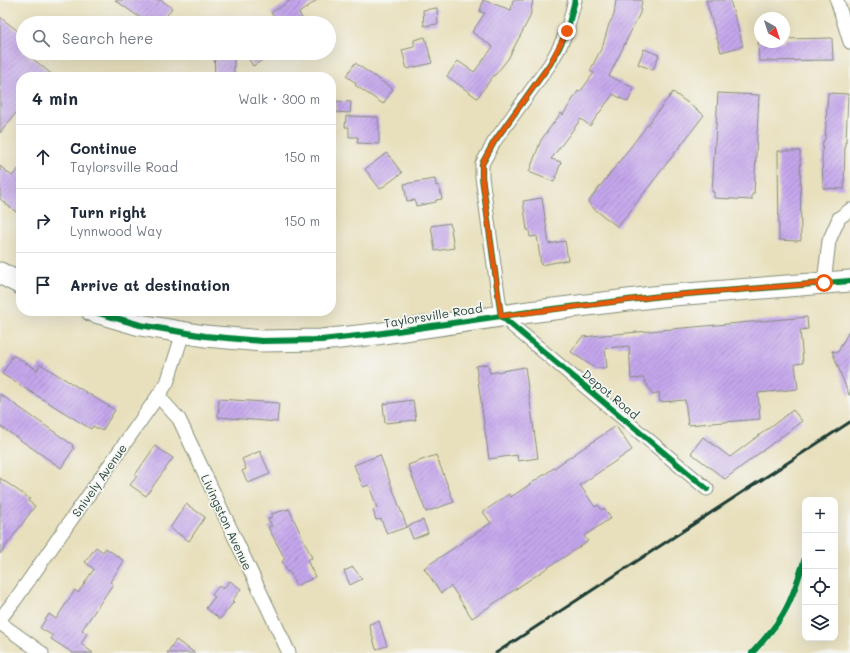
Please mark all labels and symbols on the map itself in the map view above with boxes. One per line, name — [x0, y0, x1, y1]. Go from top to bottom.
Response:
north arrow — [754, 12, 790, 48]
route end — [558, 22, 576, 40]
route start — [815, 274, 833, 292]
street label: Taylorsville Road — [383, 299, 484, 331]
street label: Depot Road — [579, 366, 643, 423]
street label: Snively Avenue — [68, 440, 130, 520]
street label: Livingston Avenue — [198, 472, 256, 572]

